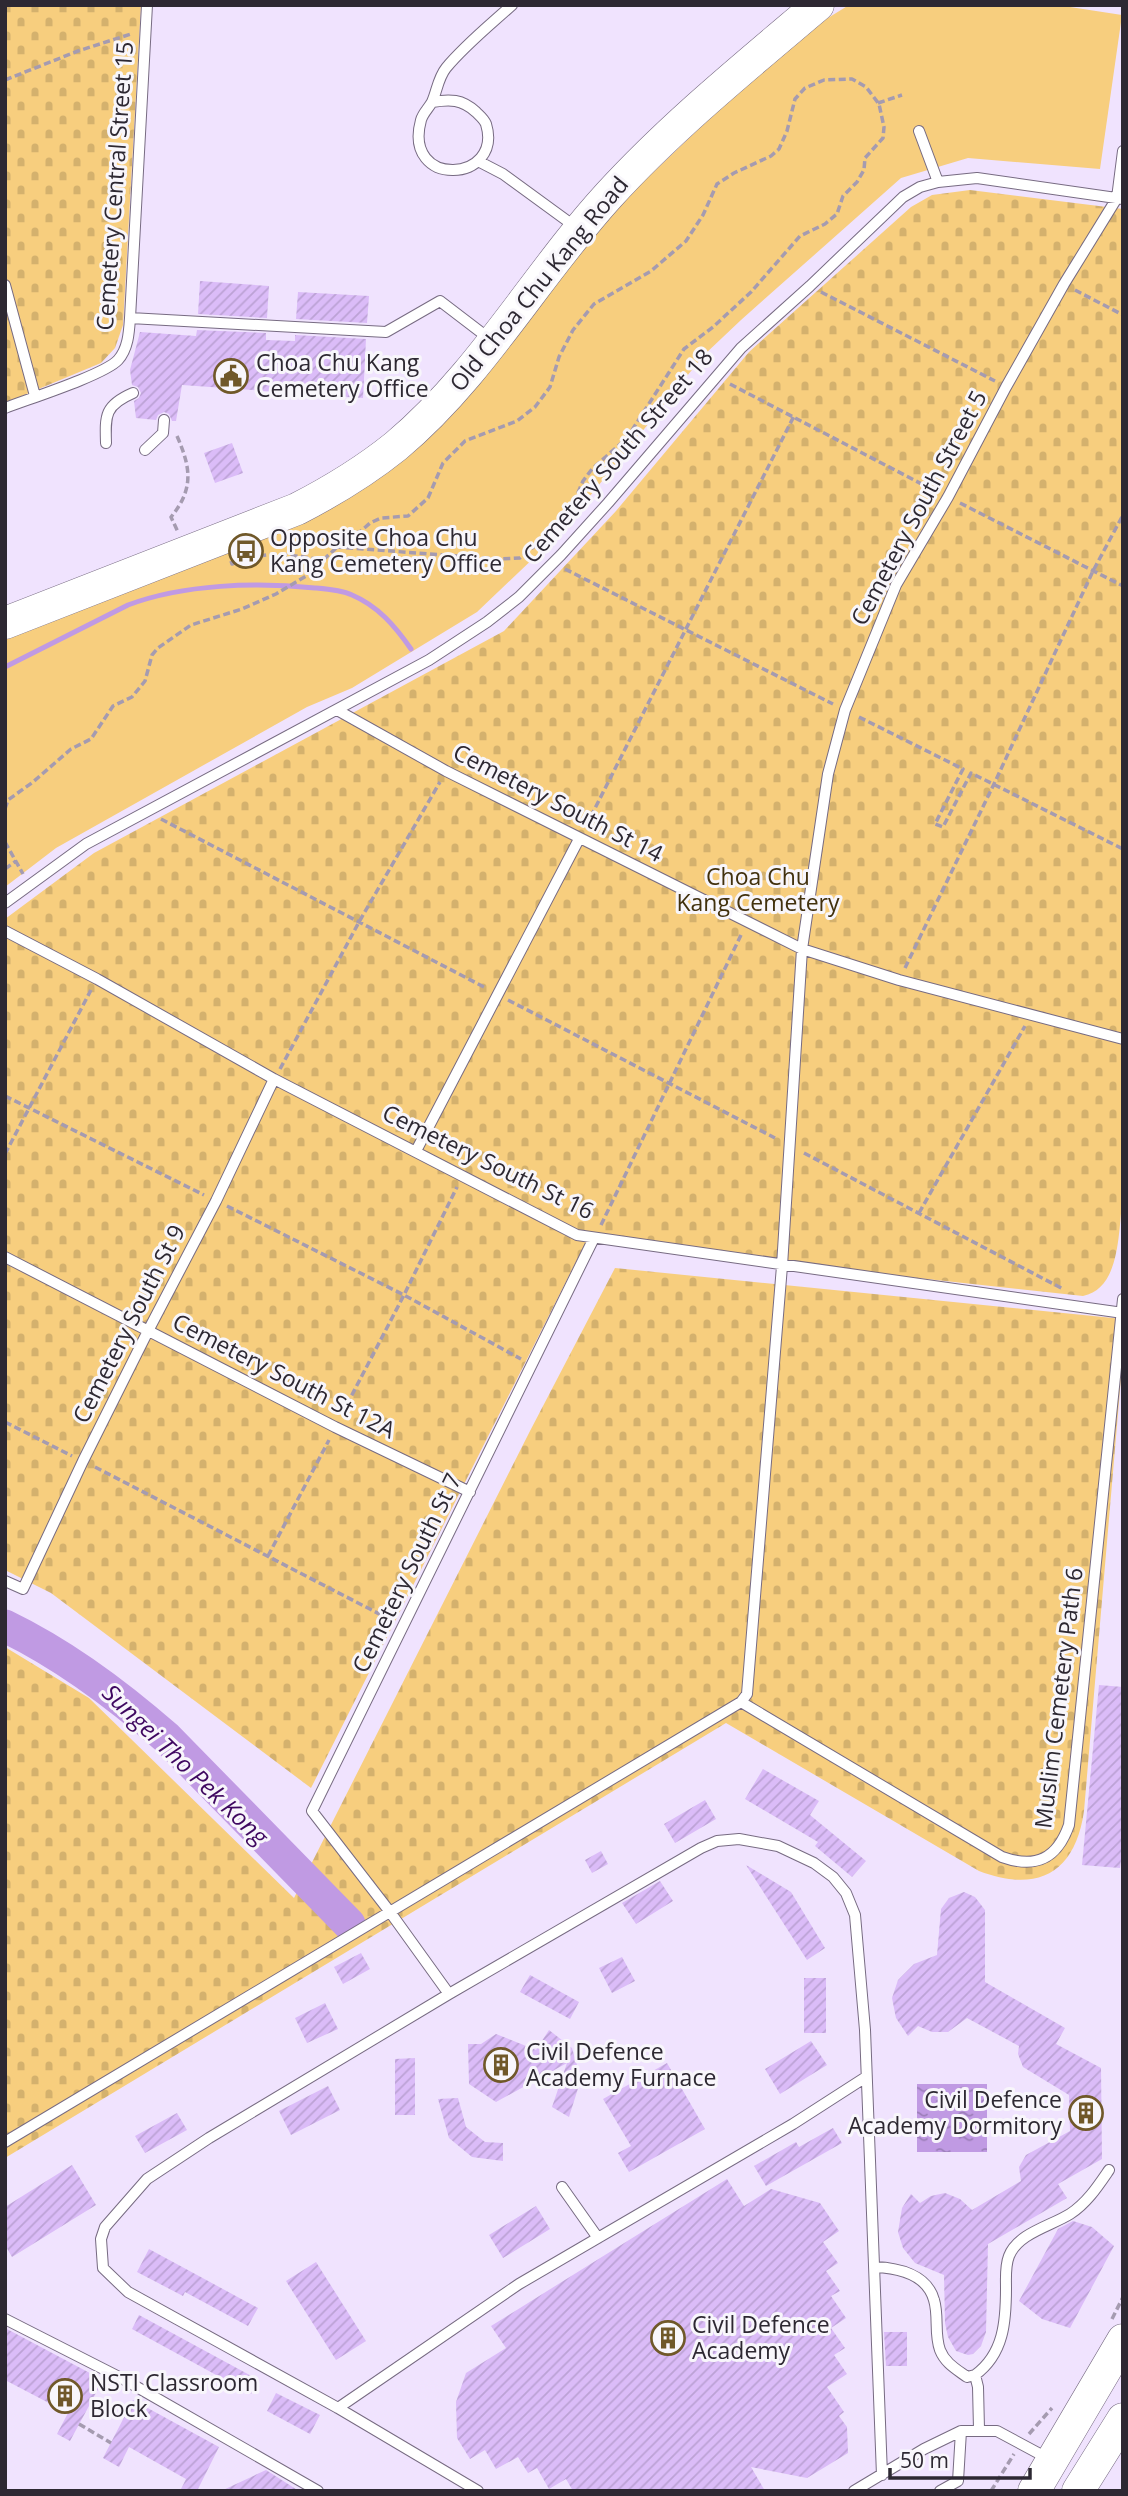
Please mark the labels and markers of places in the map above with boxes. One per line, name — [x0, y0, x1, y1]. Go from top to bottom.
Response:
place label: Choa Chu Kang Cemetery Office — [256, 346, 429, 404]
public building icon: Choa Chu Kang Cemetery Office — [212, 357, 250, 395]
place label: Opposite Choa Chu Kang Cemetery Office — [270, 521, 502, 579]
bus stop icon: Opposite Choa Chu Kang Cemetery Office — [227, 532, 265, 570]
place label: Civil Defence Academy Furnace — [526, 2035, 716, 2093]
building icon: Civil Defence Academy Furnace — [482, 2046, 520, 2084]
place label: Civil Defence Academy Dormitory — [848, 2083, 1062, 2141]
building icon: Civil Defence Academy Dormitory — [1067, 2094, 1105, 2132]
place label: Civil Defence Academy — [692, 2308, 830, 2366]
building icon: Civil Defence Academy — [649, 2319, 687, 2357]
place label: NSTI Classroom Block — [90, 2366, 258, 2424]
building icon: NSTI Classroom Block — [46, 2377, 84, 2415]

